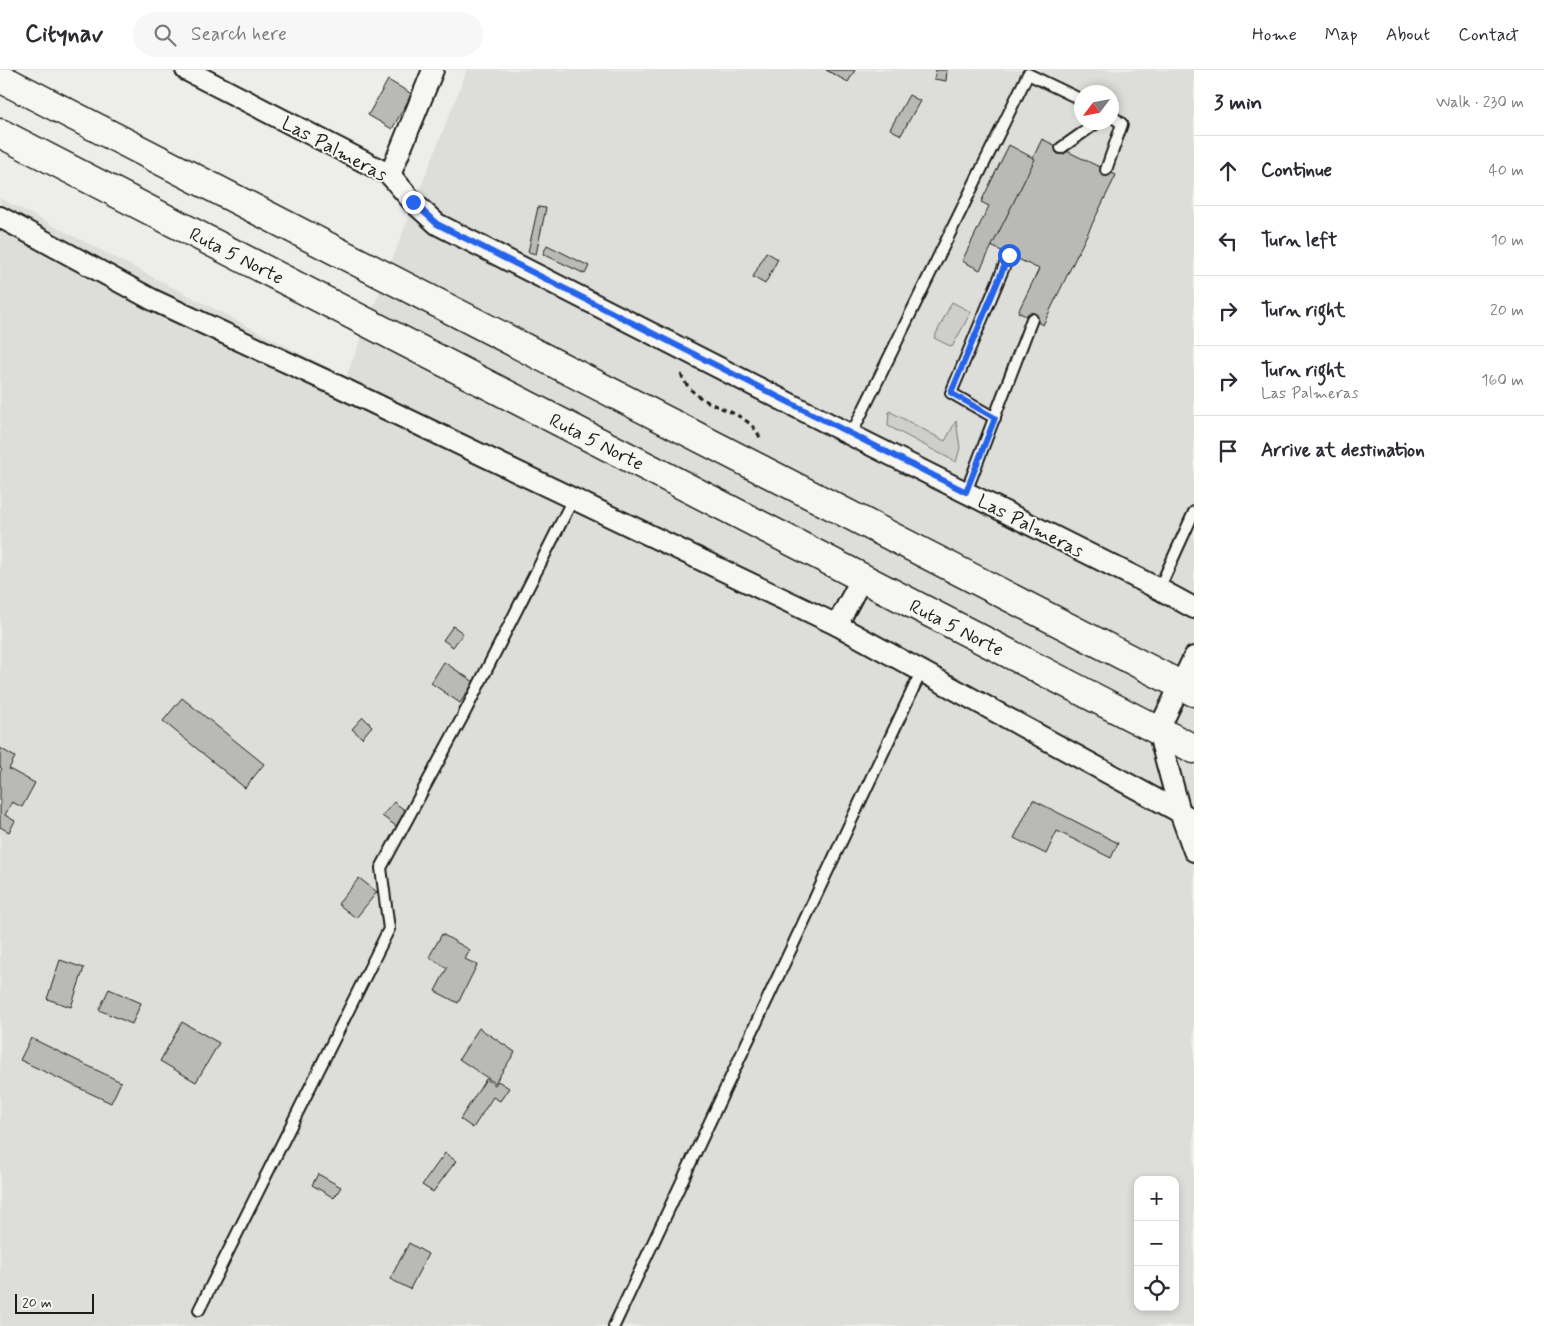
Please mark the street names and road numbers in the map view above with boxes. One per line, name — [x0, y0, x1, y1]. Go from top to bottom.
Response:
street label: Las Palmeras — [277, 111, 392, 188]
street label: Ruta 5 Norte — [185, 222, 288, 291]
street label: Ruta 5 Norte — [545, 408, 648, 477]
street label: Las Palmeras — [973, 489, 1088, 564]
street label: Ruta 5 Norte — [905, 594, 1008, 663]

